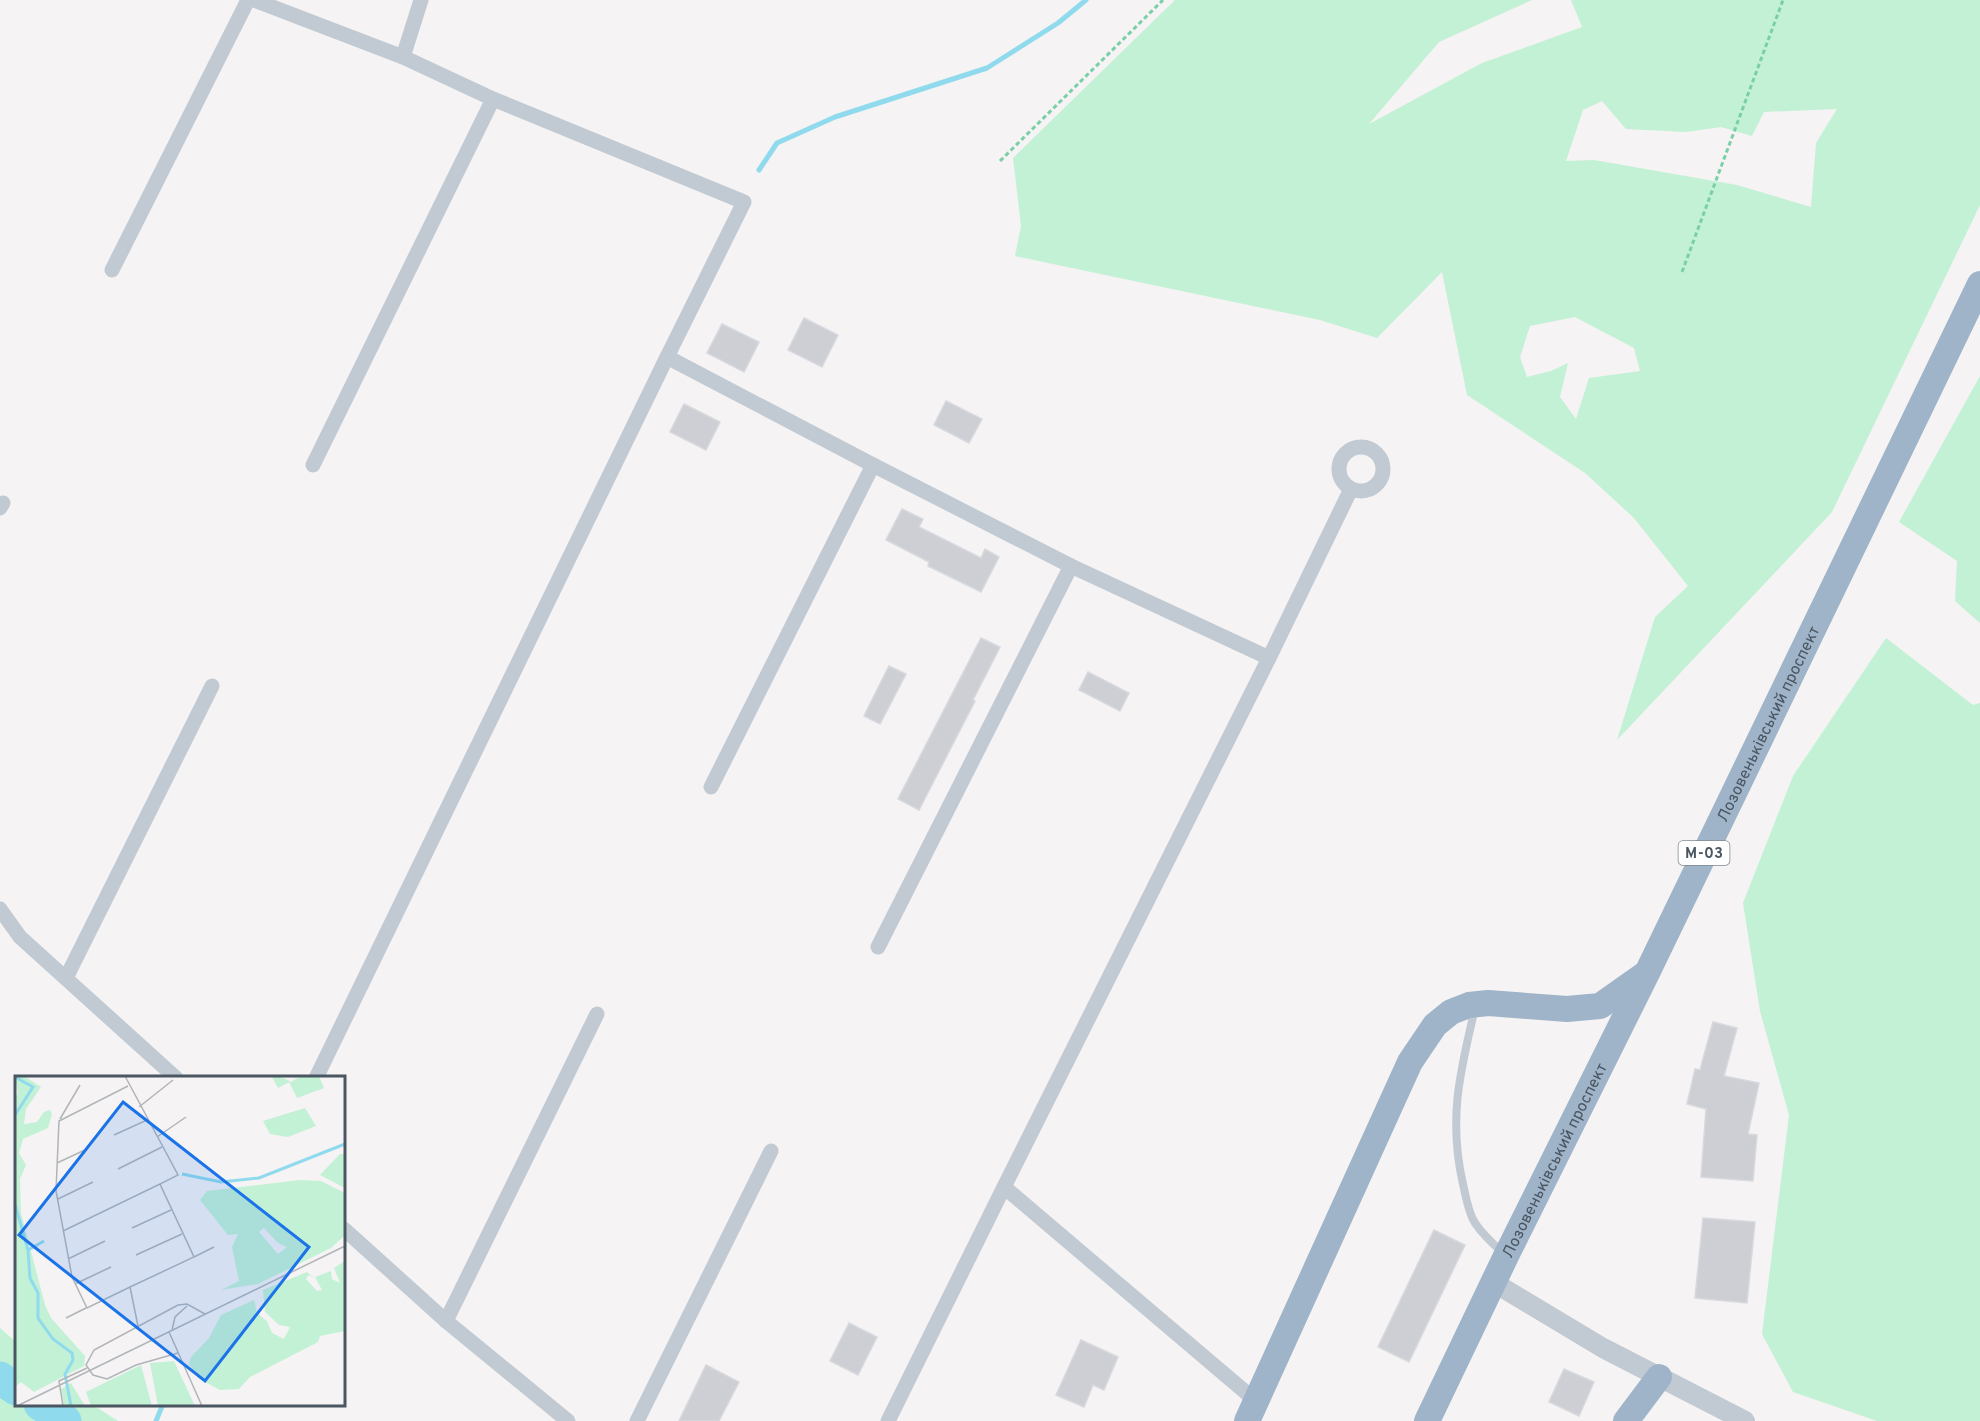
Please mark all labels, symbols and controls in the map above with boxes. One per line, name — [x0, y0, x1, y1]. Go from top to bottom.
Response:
street label: Лозовеньківський проспект — [1713, 623, 1825, 826]
road number: М-03 — [1678, 841, 1730, 865]
street label: Лозовеньківський проспект — [1499, 1060, 1612, 1262]
inset map — [15, 1076, 345, 1406]

